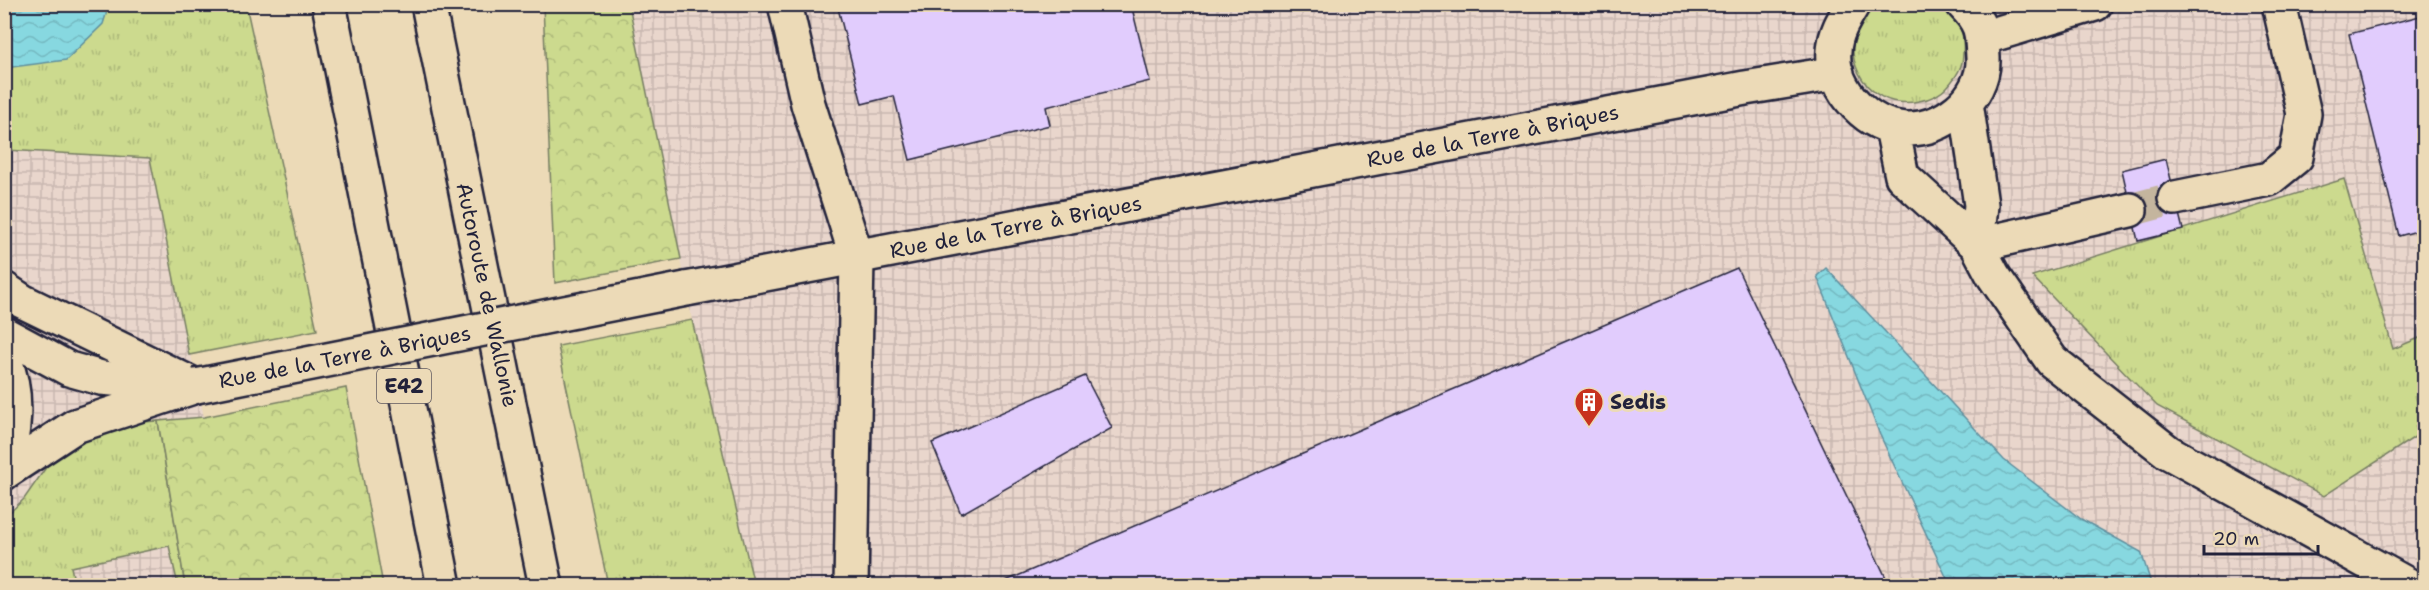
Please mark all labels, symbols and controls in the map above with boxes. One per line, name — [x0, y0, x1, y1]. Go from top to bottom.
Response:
street label: Rue de la Terre à Briques — [1365, 98, 1621, 174]
street label: Autoroute de Wallonie — [450, 180, 524, 410]
street label: Rue de la Terre à Briques — [888, 189, 1144, 265]
street label: Rue de la Terre à Briques — [217, 319, 473, 395]
road number: E42 — [377, 369, 431, 403]
building icon: Sedis — [1573, 386, 1605, 428]
place label: Sedis — [1610, 388, 1666, 416]
scale bar — [2204, 518, 2318, 556]
text: 20 m — [2213, 527, 2259, 551]

